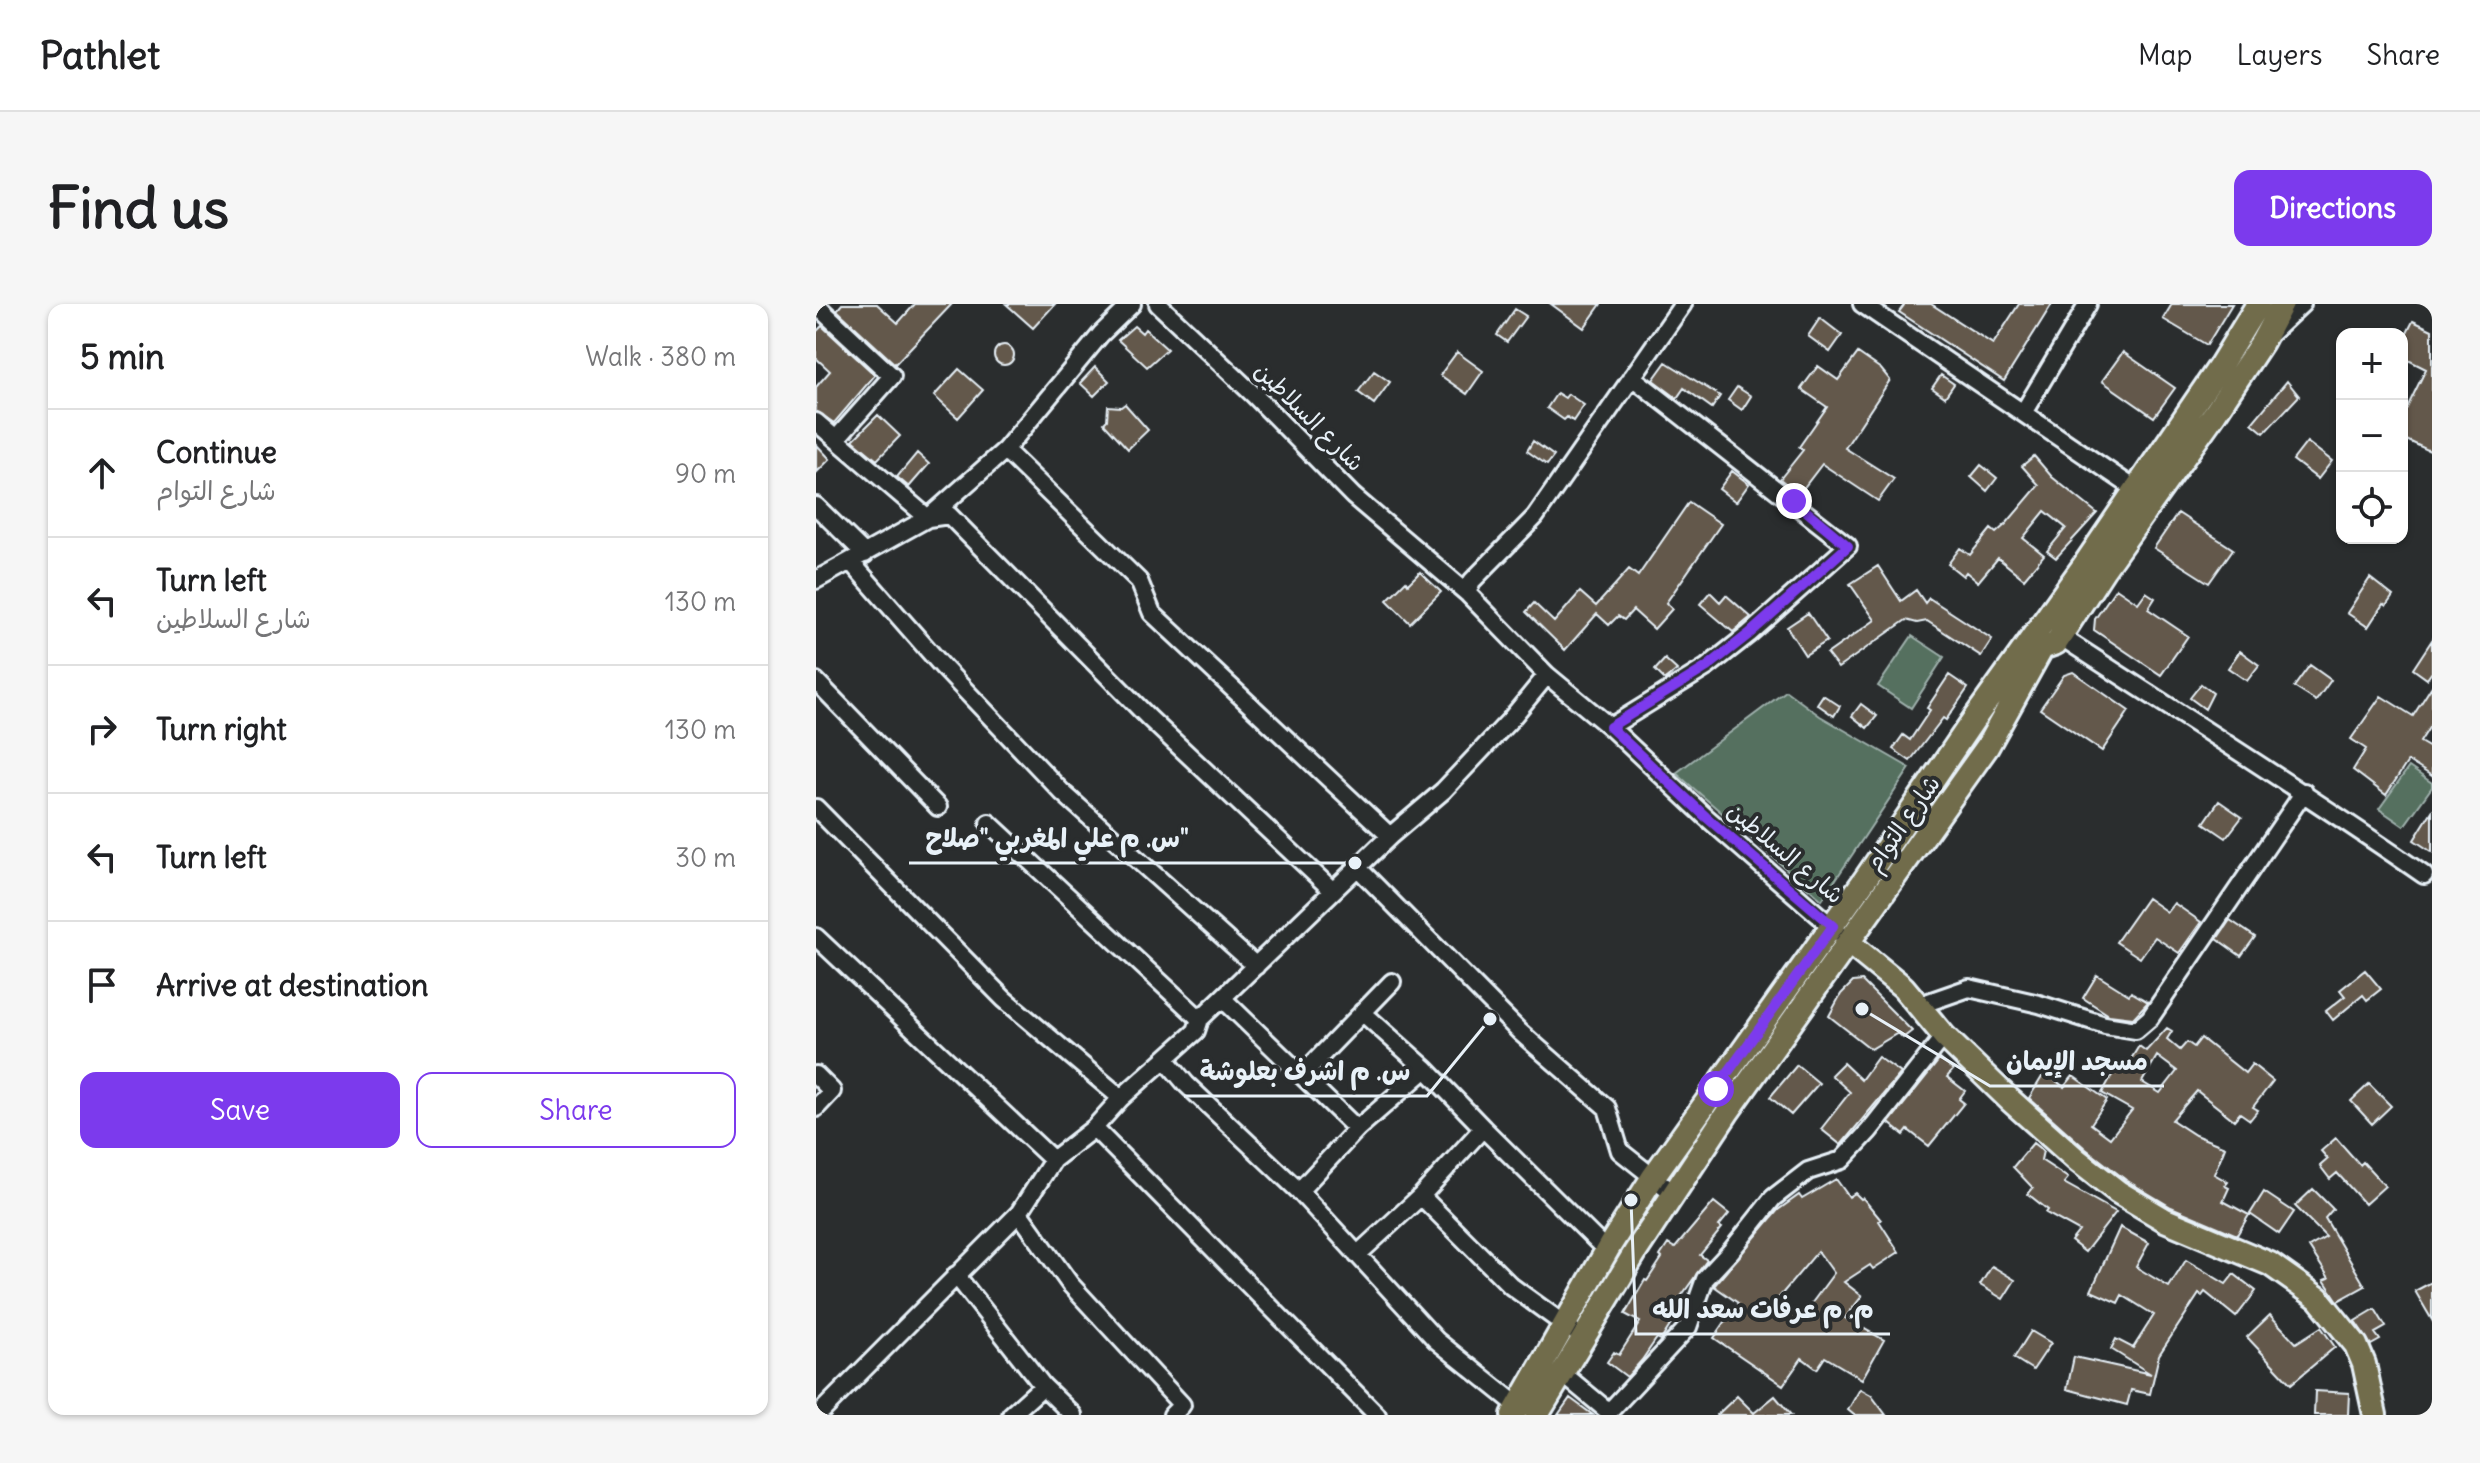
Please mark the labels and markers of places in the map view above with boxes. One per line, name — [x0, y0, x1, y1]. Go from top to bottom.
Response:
callout: س. م علي المغربي "صلاح" — [909, 813, 1205, 863]
callout: مسجد الإيمان — [1990, 1036, 2164, 1086]
callout: س. م اشرف بعلوشة — [1184, 1046, 1427, 1096]
callout: م. م عرفات سعد الله — [1636, 1284, 1890, 1334]

